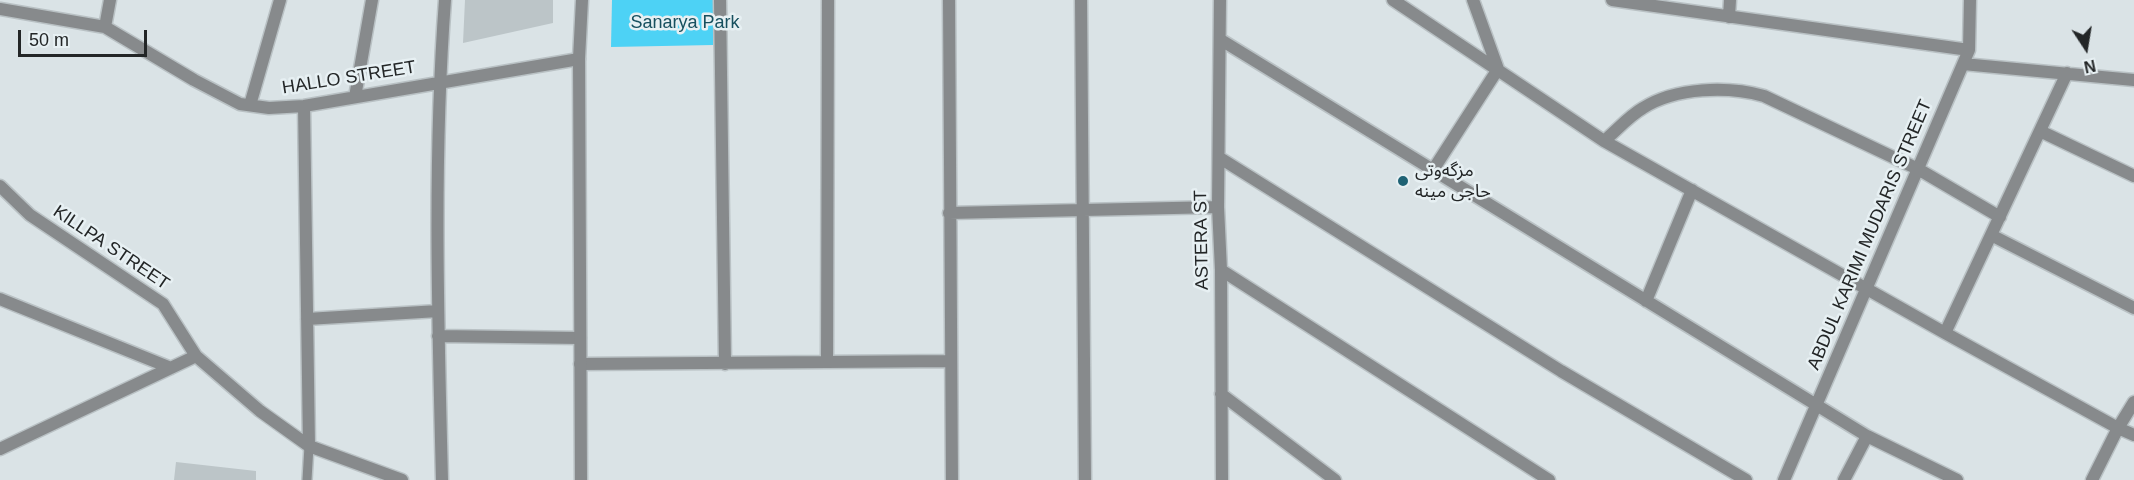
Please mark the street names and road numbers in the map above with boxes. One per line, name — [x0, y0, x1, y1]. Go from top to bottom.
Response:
street label: HALLO STREET — [281, 57, 417, 99]
street label: ABDUL KARIMI MUDARIS STREET — [1803, 97, 1937, 373]
street label: ASTERA ST — [1190, 190, 1214, 290]
street label: KILLPA STREET — [49, 201, 173, 295]

